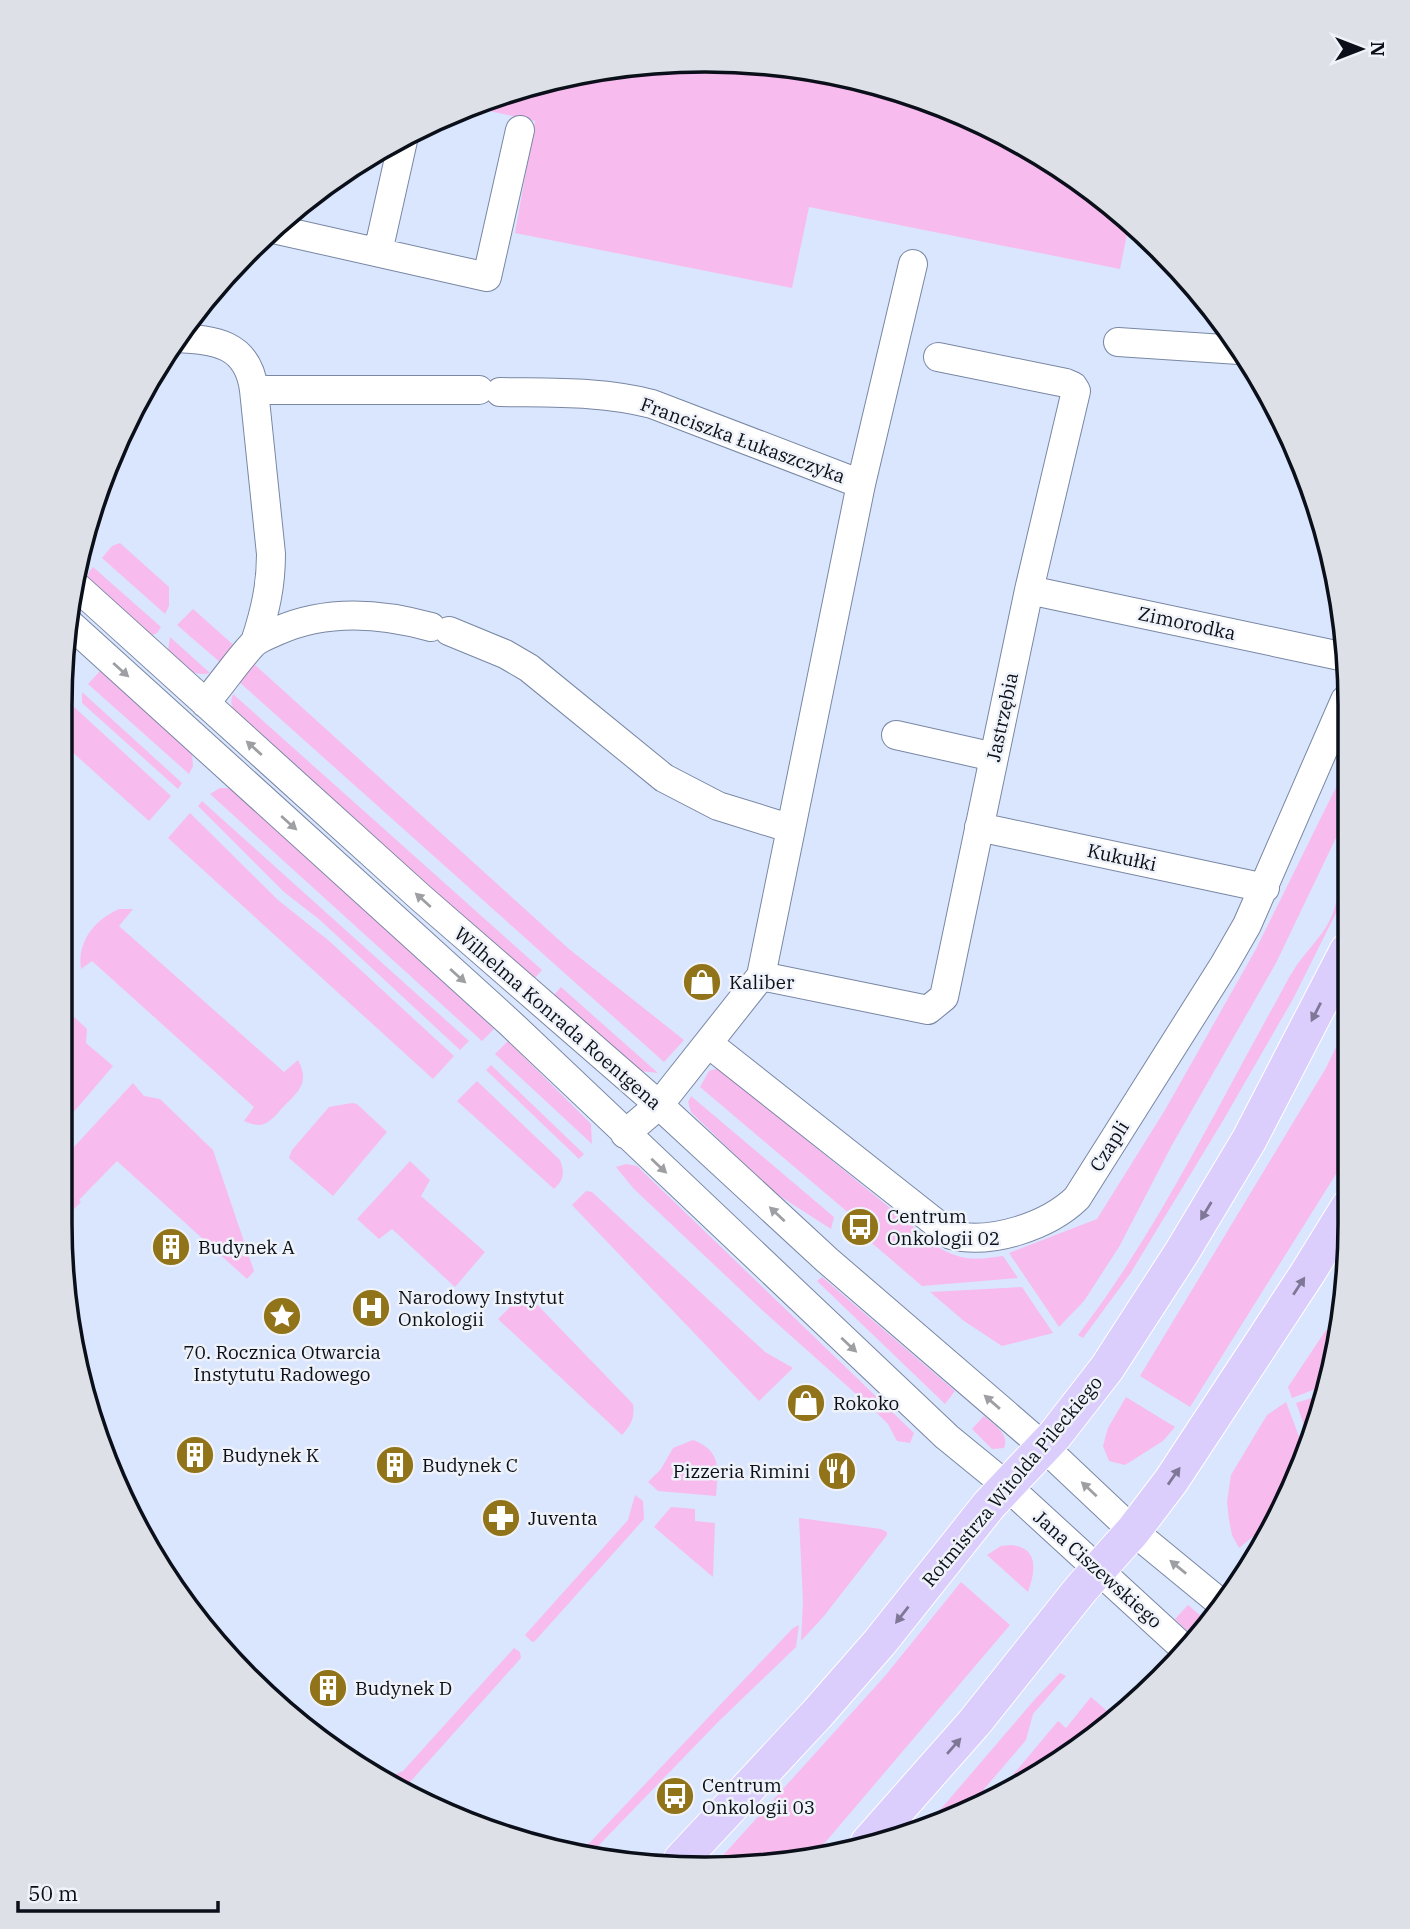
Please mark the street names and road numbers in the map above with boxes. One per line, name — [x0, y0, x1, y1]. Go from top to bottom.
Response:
street label: Franciszka Łukaszczyka — [637, 392, 849, 488]
street label: Zimorodka — [1136, 601, 1238, 645]
street label: Jastrzębia — [981, 670, 1023, 764]
street label: Kukułki — [1085, 838, 1159, 876]
street label: Wilhelma Konrada Roentgena — [450, 922, 666, 1114]
street label: Czapli — [1084, 1116, 1134, 1176]
street label: Rotmistrza Witolda Pileckiego — [917, 1371, 1107, 1591]
street label: Jana Ciszewskiego — [1029, 1505, 1167, 1633]

